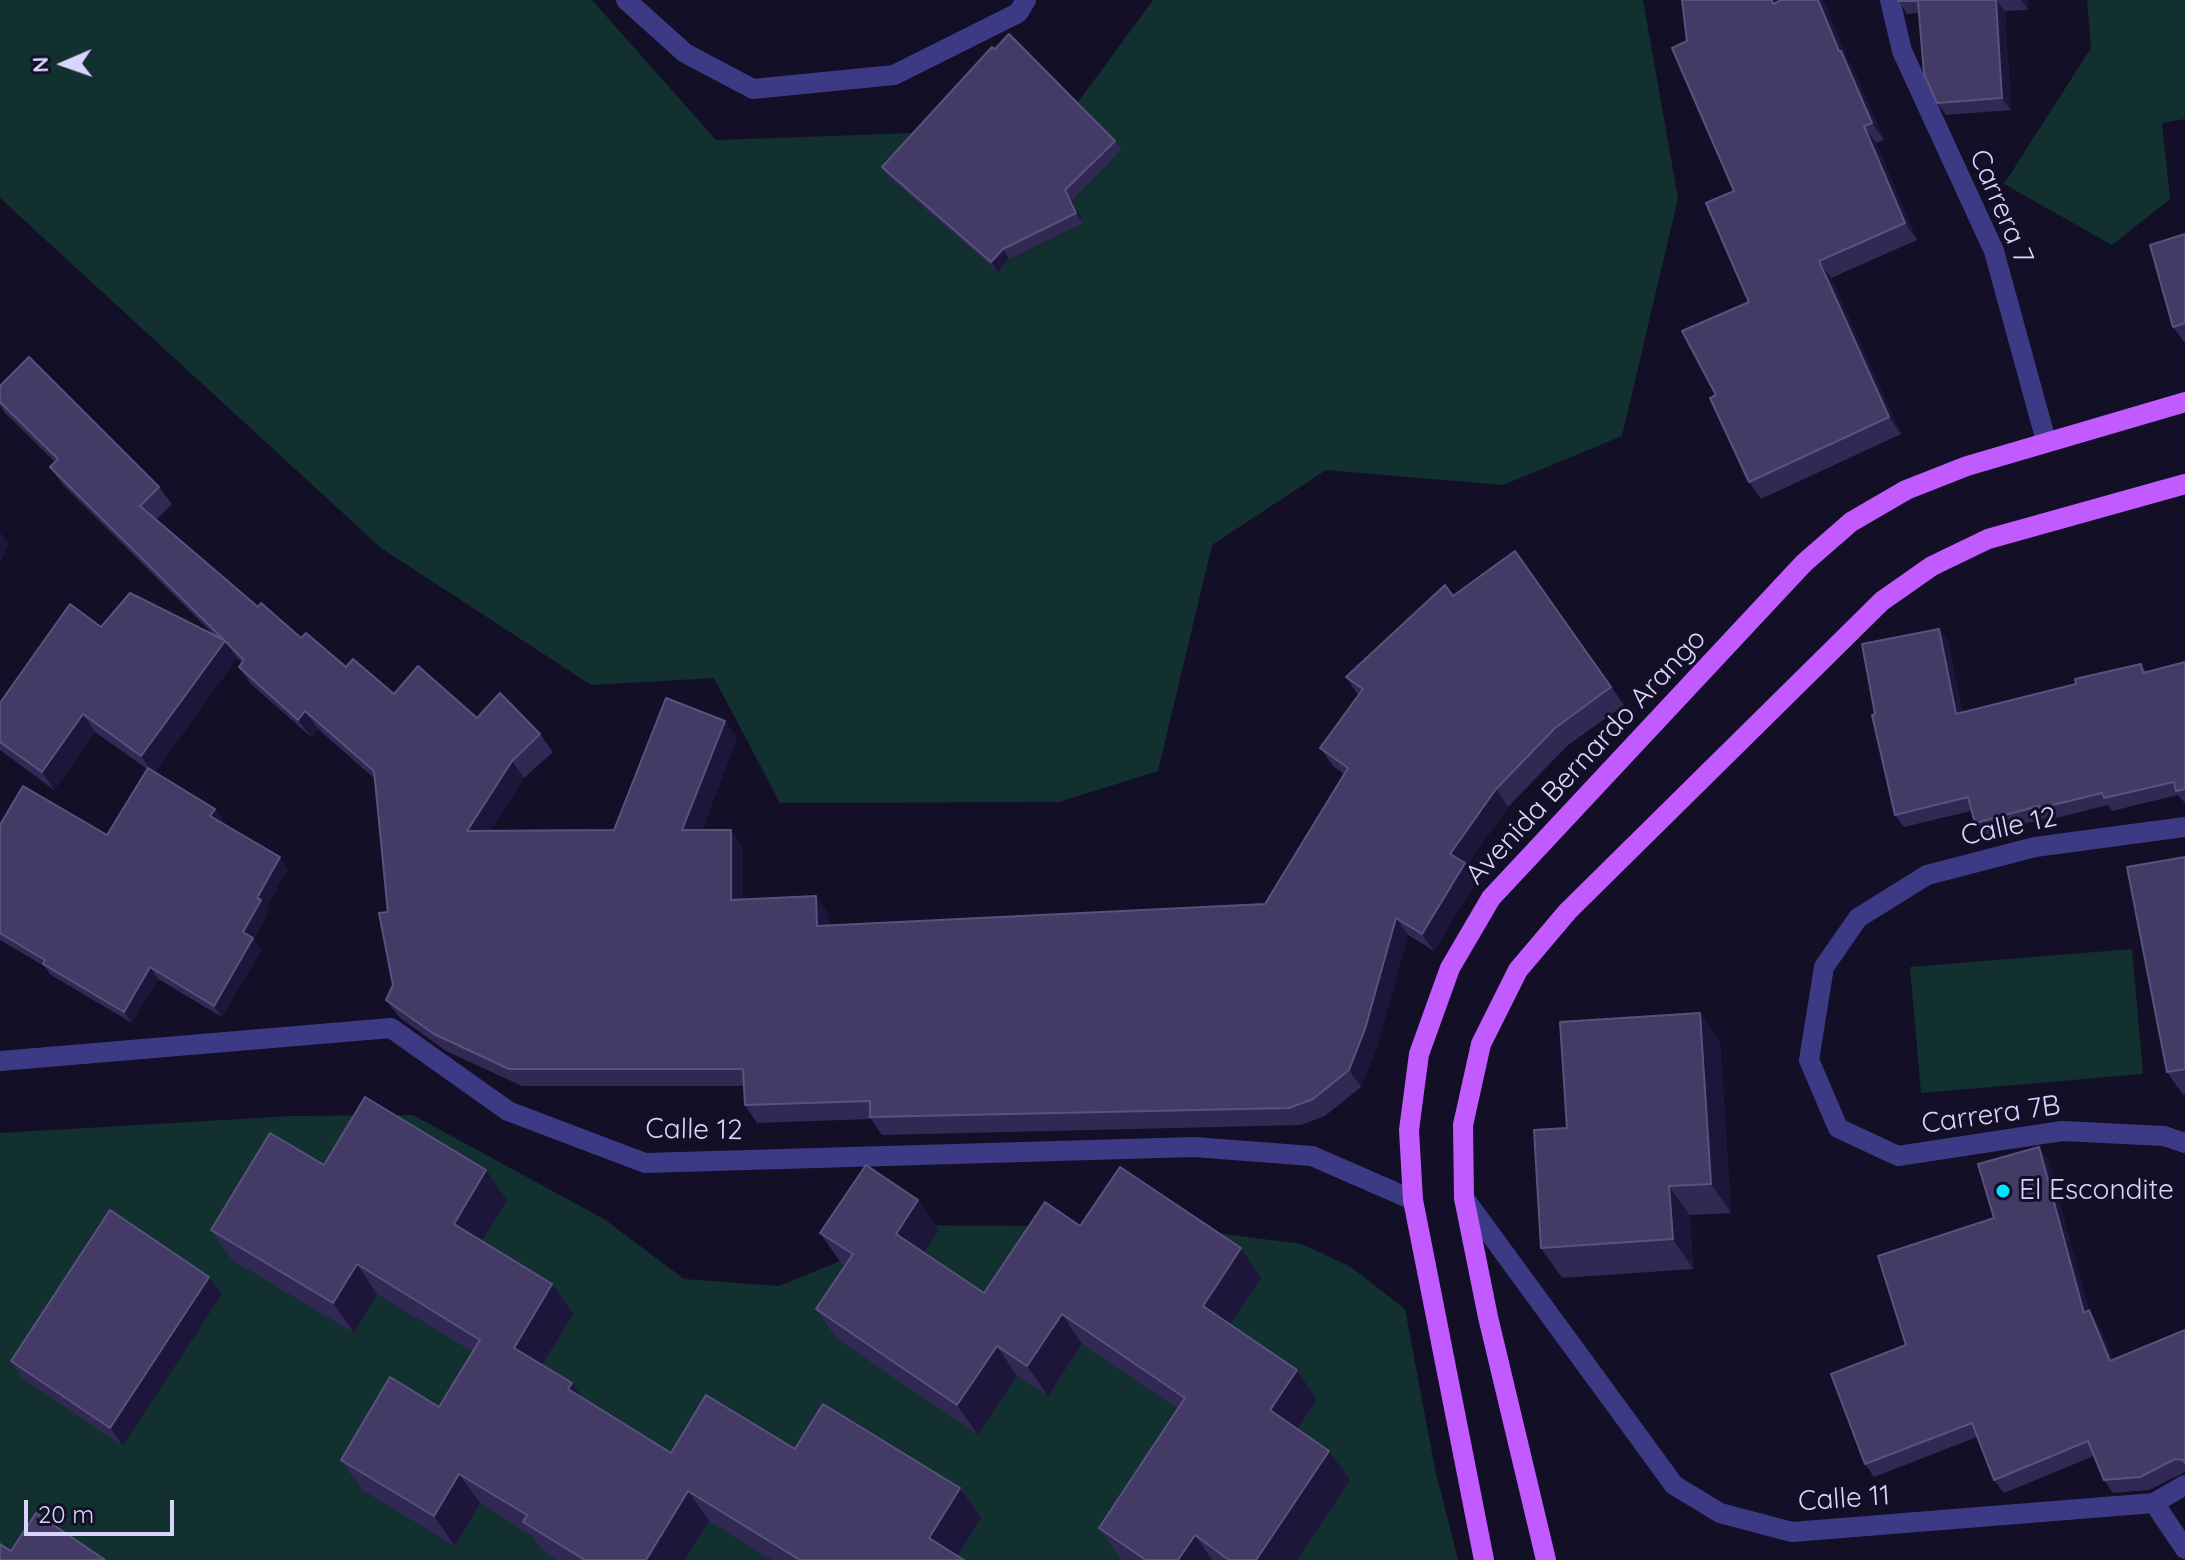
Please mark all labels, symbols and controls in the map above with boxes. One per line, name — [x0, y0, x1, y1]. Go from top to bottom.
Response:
north arrow — [24, 24, 104, 104]
text: N — [26, 56, 54, 73]
street label: Carrera 7 — [1962, 145, 2040, 269]
street label: Avenida Bernardo Arango — [1459, 622, 1713, 892]
street label: Calle 12 — [1958, 800, 2060, 854]
street label: Carrera 7B — [1920, 1089, 2062, 1141]
street label: Calle 12 — [645, 1112, 743, 1148]
place label: El Escondite — [2019, 1174, 2174, 1208]
marker: El Escondite — [1994, 1182, 2012, 1200]
street label: Calle 11 — [1797, 1479, 1891, 1519]
scale bar — [28, 1484, 178, 1534]
text: 20 m — [38, 1499, 94, 1529]

